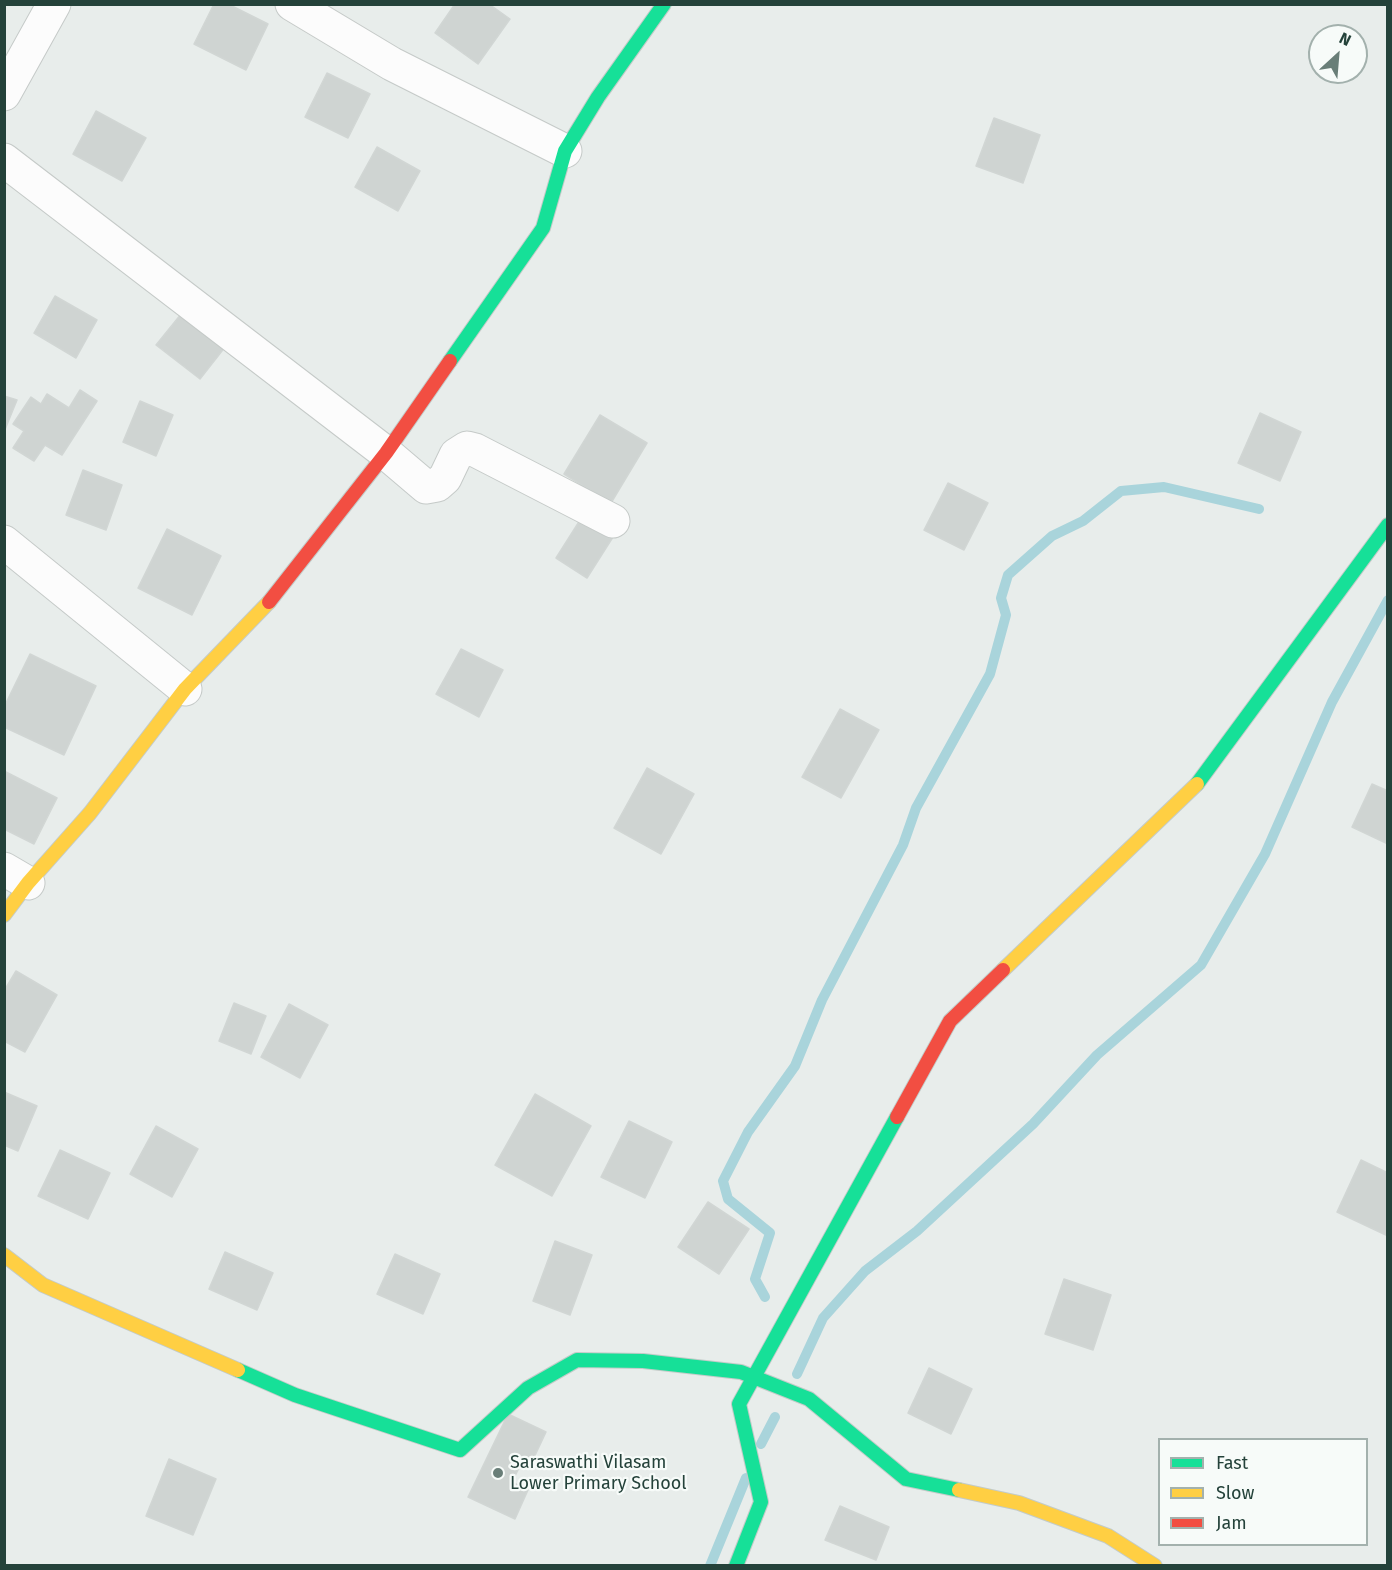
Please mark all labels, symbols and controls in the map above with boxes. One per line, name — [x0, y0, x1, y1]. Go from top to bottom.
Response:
north arrow — [1308, 24, 1368, 84]
text: N — [1336, 28, 1354, 50]
legend — [1158, 1438, 1368, 1546]
place label: Saraswathi Vilasam Lower Primary School — [510, 1452, 687, 1494]
text: Fast — [1216, 1452, 1248, 1474]
marker: Saraswathi Vilasam Lower Primary School — [491, 1466, 505, 1480]
text: Slow — [1216, 1482, 1254, 1504]
text: Jam — [1216, 1512, 1247, 1534]

